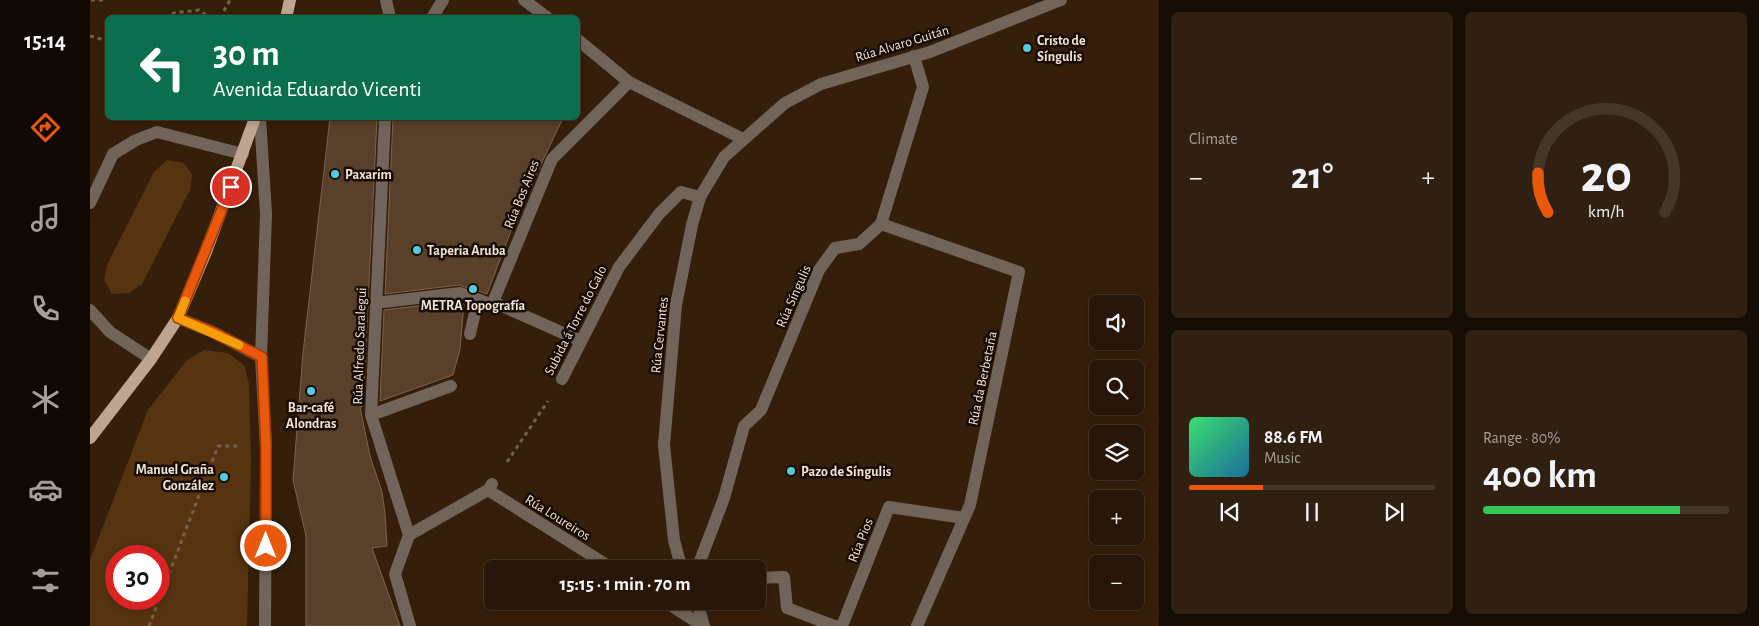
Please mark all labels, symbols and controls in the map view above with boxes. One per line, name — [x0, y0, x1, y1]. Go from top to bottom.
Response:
street label: Rúa Alvaro Guitán — [854, 23, 951, 65]
text: 15:14 — [24, 30, 66, 52]
place label: Cristo de Síngulis — [1037, 34, 1086, 64]
icon: left — [130, 35, 195, 100]
text: 30 m — [213, 37, 280, 72]
marker: Cristo de Síngulis — [1021, 42, 1033, 54]
text: Avenida Eduardo Vicenti — [213, 78, 422, 100]
icon: directions — [28, 110, 63, 145]
text: Climate — [1189, 131, 1238, 147]
text: 20 — [1580, 149, 1632, 201]
street label: Rúa Bos Aires — [502, 158, 542, 231]
text: 21° — [1291, 158, 1333, 196]
text: − — [1189, 164, 1202, 192]
text: + — [1422, 164, 1435, 192]
pin — [210, 166, 252, 208]
marker: Paxarim — [329, 168, 341, 180]
place label: Paxarim — [345, 168, 392, 182]
icon: arrive — [217, 173, 245, 201]
icon: music — [28, 200, 63, 235]
text: km/h — [1588, 203, 1624, 221]
marker: Taperia Aruba — [411, 244, 423, 256]
place label: Taperia Aruba — [427, 244, 506, 258]
street label: Subida á Torre do Galo — [542, 263, 610, 378]
street label: Rúa Síngulis — [774, 263, 814, 330]
marker: METRA Topografía — [467, 283, 479, 295]
street label: Rúa Alfredo Saralegui — [351, 287, 369, 405]
icon: phone — [28, 291, 63, 326]
map controls — [1089, 295, 1144, 610]
button: sound — [1089, 295, 1144, 350]
street label: Rúa Cervantes — [649, 296, 671, 374]
place label: METRA Topografía — [421, 299, 526, 313]
street label: Rúa da Berbetaña — [966, 329, 1000, 427]
button: search — [1089, 360, 1144, 415]
icon: climate — [28, 382, 63, 417]
marker: Bar-café Alondras — [305, 385, 317, 397]
place label: Bar-café Alondras — [286, 401, 336, 431]
button: layers — [1089, 425, 1144, 480]
text: 88.6 FM — [1264, 428, 1323, 447]
text: Range · 80% — [1483, 430, 1560, 446]
text: Music — [1264, 450, 1300, 466]
text: 400 km — [1483, 457, 1597, 495]
place label: Manuel Graña González — [136, 463, 214, 493]
marker: Pazo de Síngulis — [785, 465, 797, 477]
place label: Pazo de Síngulis — [801, 465, 891, 479]
marker: Manuel Graña González — [218, 471, 230, 483]
icon: car — [28, 472, 63, 507]
button: + — [1089, 490, 1144, 545]
street label: Rúa Loureiros — [522, 492, 592, 543]
icon: previous — [1216, 498, 1244, 526]
icon: pause — [1298, 498, 1326, 526]
icon: next — [1380, 498, 1408, 526]
street label: Rúa Pios — [846, 516, 876, 564]
position arrow — [239, 519, 291, 571]
speed limit sign: 30 — [105, 545, 170, 610]
button: − — [1089, 555, 1144, 610]
icon: filters — [28, 563, 63, 598]
text: 15:15 · 1 min · 70 m — [560, 575, 691, 594]

